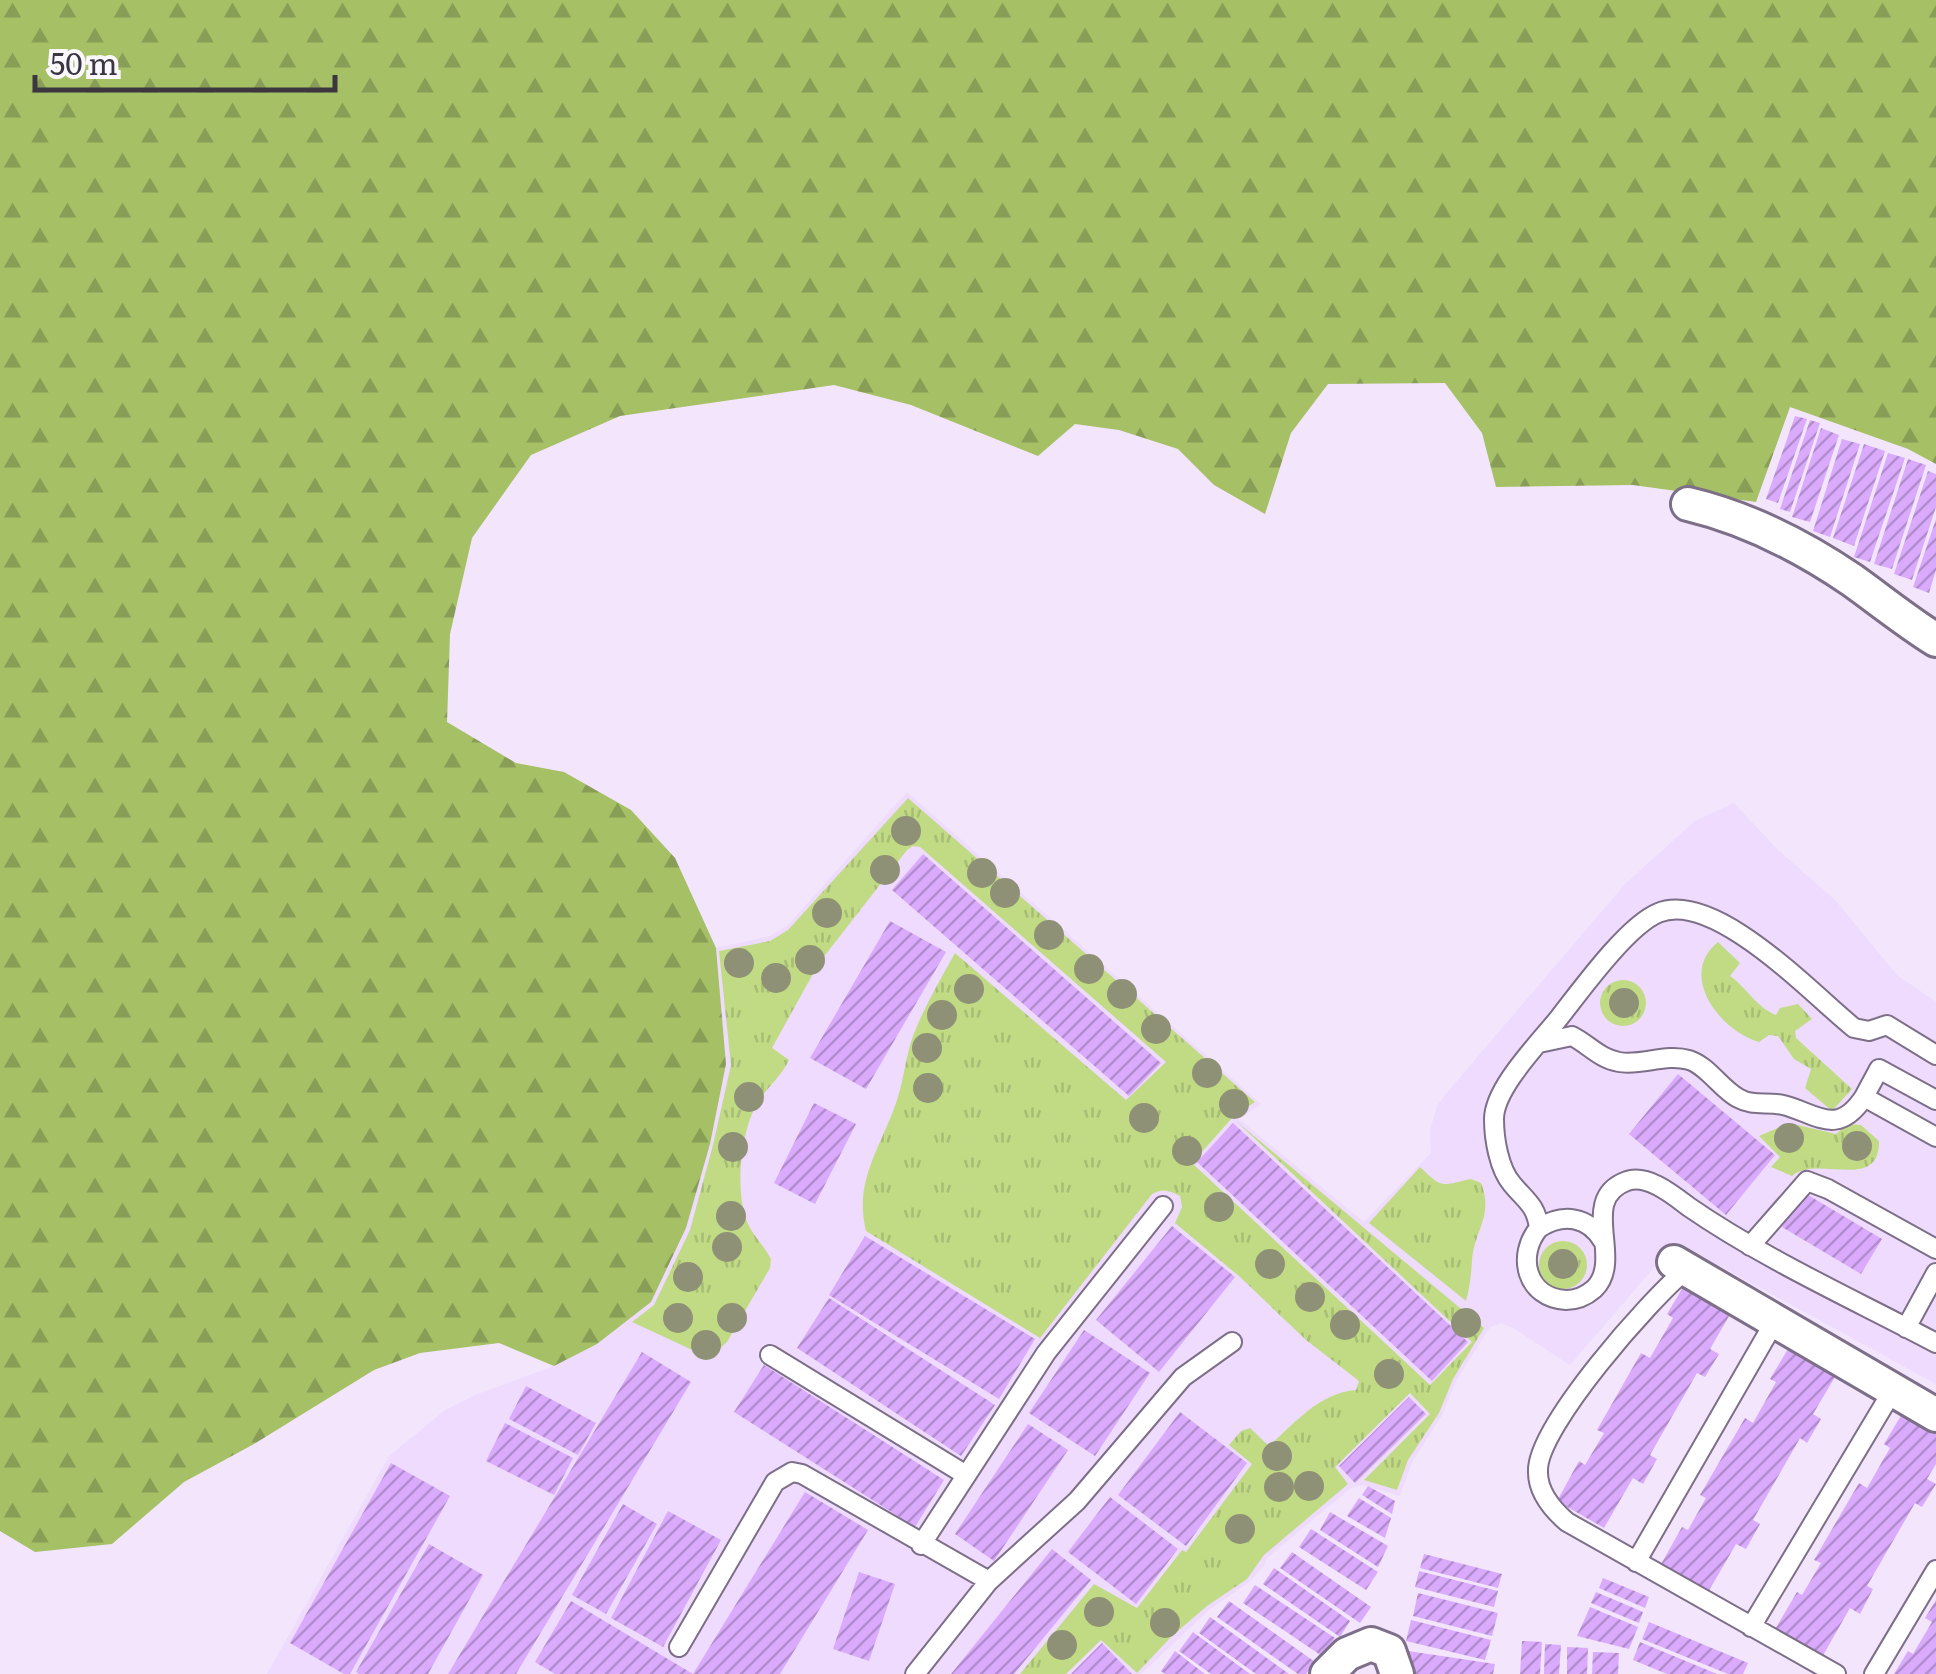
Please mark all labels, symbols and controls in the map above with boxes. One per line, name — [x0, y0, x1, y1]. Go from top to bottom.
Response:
scale bar — [35, 30, 335, 92]
text: 50 m — [50, 40, 118, 84]

